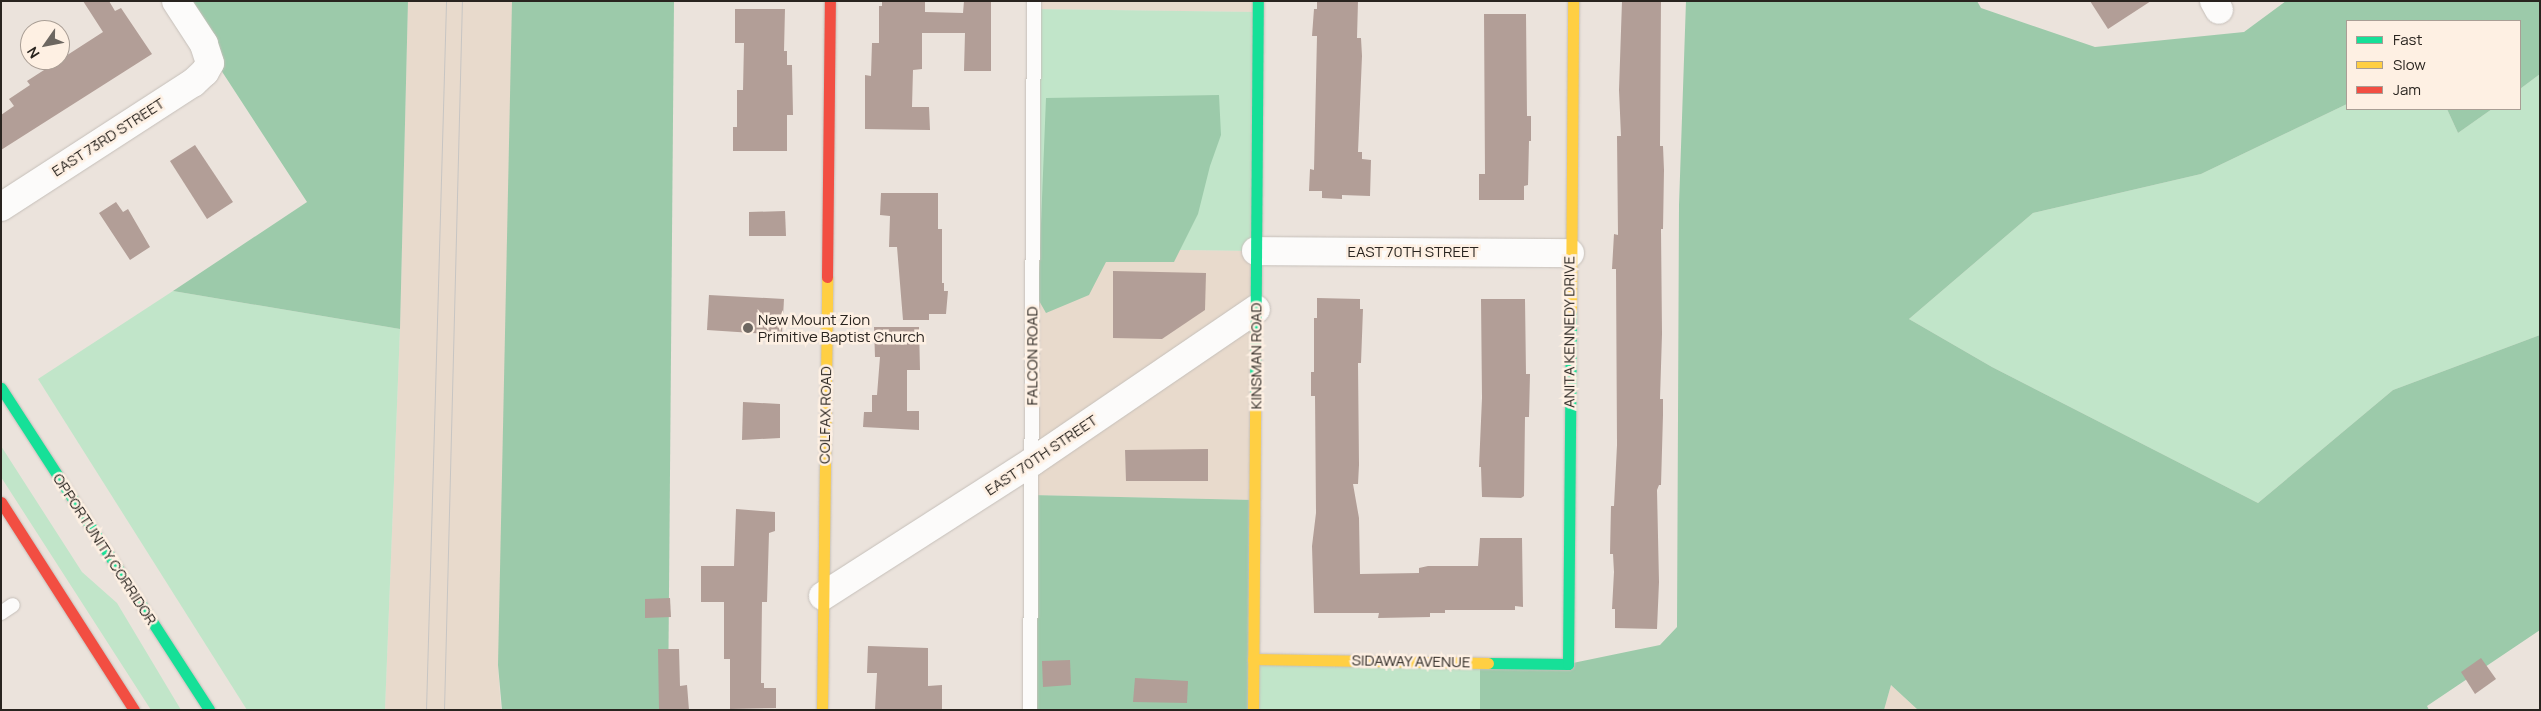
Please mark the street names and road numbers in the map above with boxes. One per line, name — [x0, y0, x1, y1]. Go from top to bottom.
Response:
street label: EAST 73RD STREET — [48, 94, 168, 180]
street label: EAST 70TH STREET — [1347, 243, 1479, 261]
street label: ANITA KENNEDY DRIVE — [1560, 256, 1578, 408]
street label: KINSMAN ROAD — [1247, 303, 1265, 409]
street label: FALCON ROAD — [1023, 307, 1041, 405]
street label: COLFAX ROAD — [815, 366, 835, 464]
street label: EAST 70TH STREET — [981, 411, 1101, 499]
street label: OPPORTUNITY CORRIDOR — [49, 470, 161, 628]
street label: SIDAWAY AVENUE — [1351, 651, 1471, 671]

